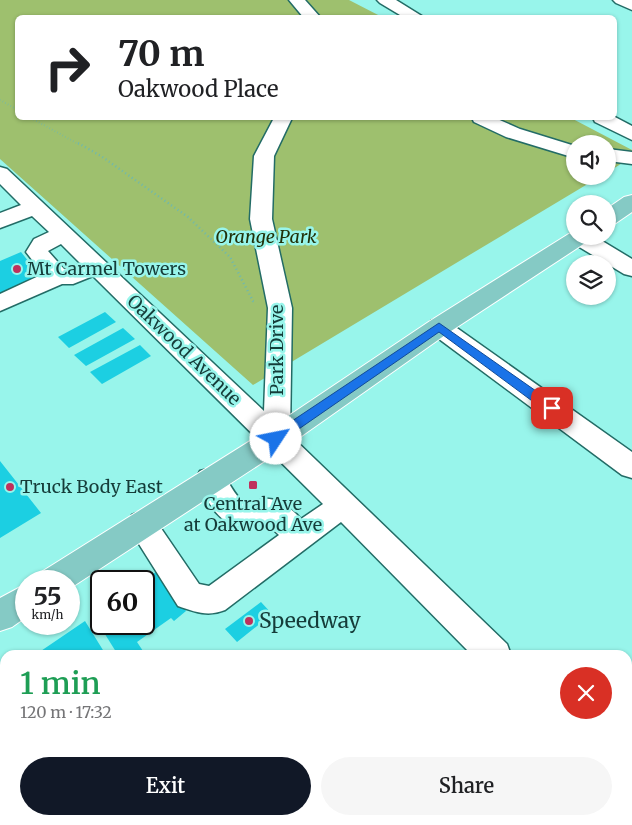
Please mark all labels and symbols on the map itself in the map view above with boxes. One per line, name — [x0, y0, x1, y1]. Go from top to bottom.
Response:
park label: Orange Park — [215, 225, 317, 248]
place label: Mt Carmel Towers — [27, 257, 186, 280]
marker: Mt Carmel Towers — [11, 263, 23, 275]
street label: Oakwood Avenue — [123, 289, 246, 410]
street label: Park Drive — [265, 304, 288, 396]
pin — [531, 387, 573, 429]
position arrow — [249, 412, 301, 464]
place label: Truck Body East — [20, 475, 163, 498]
marker: Central Ave at Oakwood Ave — [247, 479, 259, 491]
marker: Truck Body East — [4, 481, 16, 493]
place label: Central Ave at Oakwood Ave — [184, 492, 322, 536]
speed limit sign: 60 — [90, 570, 155, 635]
place label: Speedway — [259, 607, 362, 634]
marker: Speedway — [243, 615, 255, 627]

